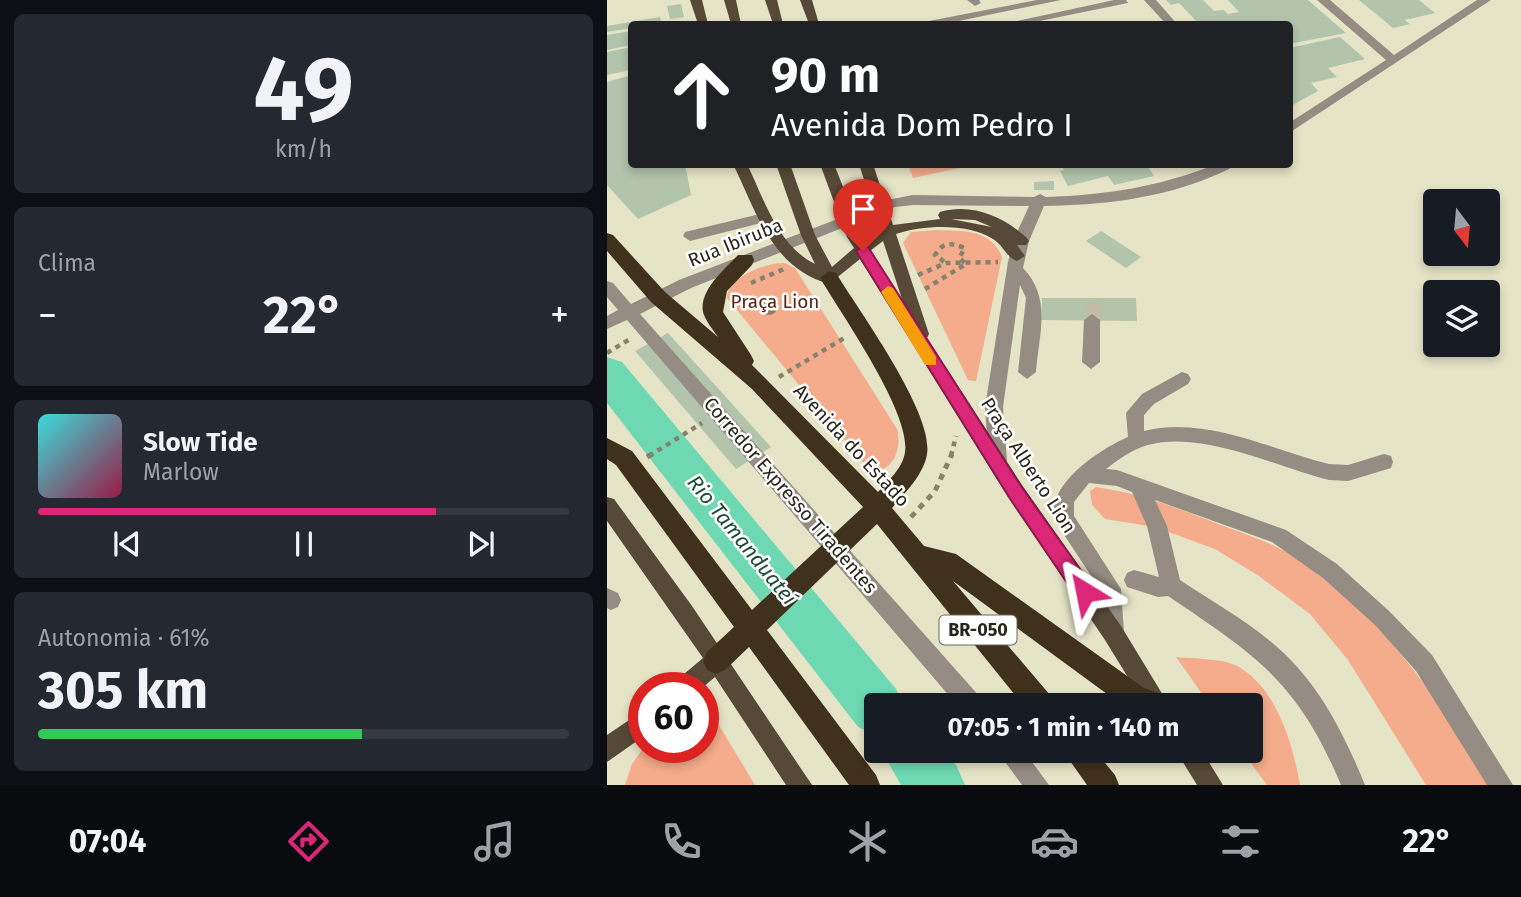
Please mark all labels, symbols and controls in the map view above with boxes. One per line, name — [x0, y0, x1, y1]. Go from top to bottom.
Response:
text: 49 — [253, 35, 354, 144]
text: 90 m — [771, 46, 880, 105]
icon: ahead — [656, 49, 747, 140]
text: Avenida Dom Pedro I — [771, 106, 1073, 144]
text: km/h — [275, 135, 332, 163]
pin — [833, 179, 893, 251]
north arrow — [1423, 189, 1499, 266]
map controls — [1423, 189, 1500, 357]
icon: arrive — [844, 190, 882, 228]
street label: Rua Ibiruba — [685, 213, 786, 272]
text: Clima — [38, 249, 96, 277]
button: layers — [1423, 280, 1500, 357]
text: 22° — [263, 284, 344, 347]
park label: Praça Lion — [731, 290, 819, 313]
text: − — [38, 292, 57, 338]
text: + — [550, 292, 569, 338]
street label: Avenida do Estado — [789, 379, 915, 512]
street label: Corredor Expresso Tiradentes — [699, 392, 882, 598]
street label: Praça Alberto Lion — [976, 393, 1081, 537]
text: Slow Tide — [143, 427, 258, 458]
text: Marlow — [143, 458, 219, 486]
water label: Rio Tamanduateí — [682, 470, 803, 611]
icon: previous — [108, 525, 146, 563]
icon: pause — [285, 525, 323, 563]
icon: next — [462, 525, 500, 563]
position arrow — [1048, 555, 1122, 629]
road number: BR-050 — [939, 616, 1017, 644]
text: Autonomia · 61% — [38, 624, 209, 652]
text: 305 km — [38, 659, 208, 722]
speed limit sign: 60 — [628, 672, 719, 763]
text: 07:05 · 1 min · 140 m — [948, 712, 1180, 743]
icon: directions — [284, 817, 333, 866]
icon: music — [470, 817, 519, 866]
icon: phone — [657, 817, 706, 866]
icon: climate — [843, 817, 892, 866]
icon: car — [1030, 817, 1079, 866]
icon: filters — [1216, 817, 1265, 866]
text: 07:04 — [69, 822, 146, 860]
text: 22° — [1402, 822, 1452, 860]

